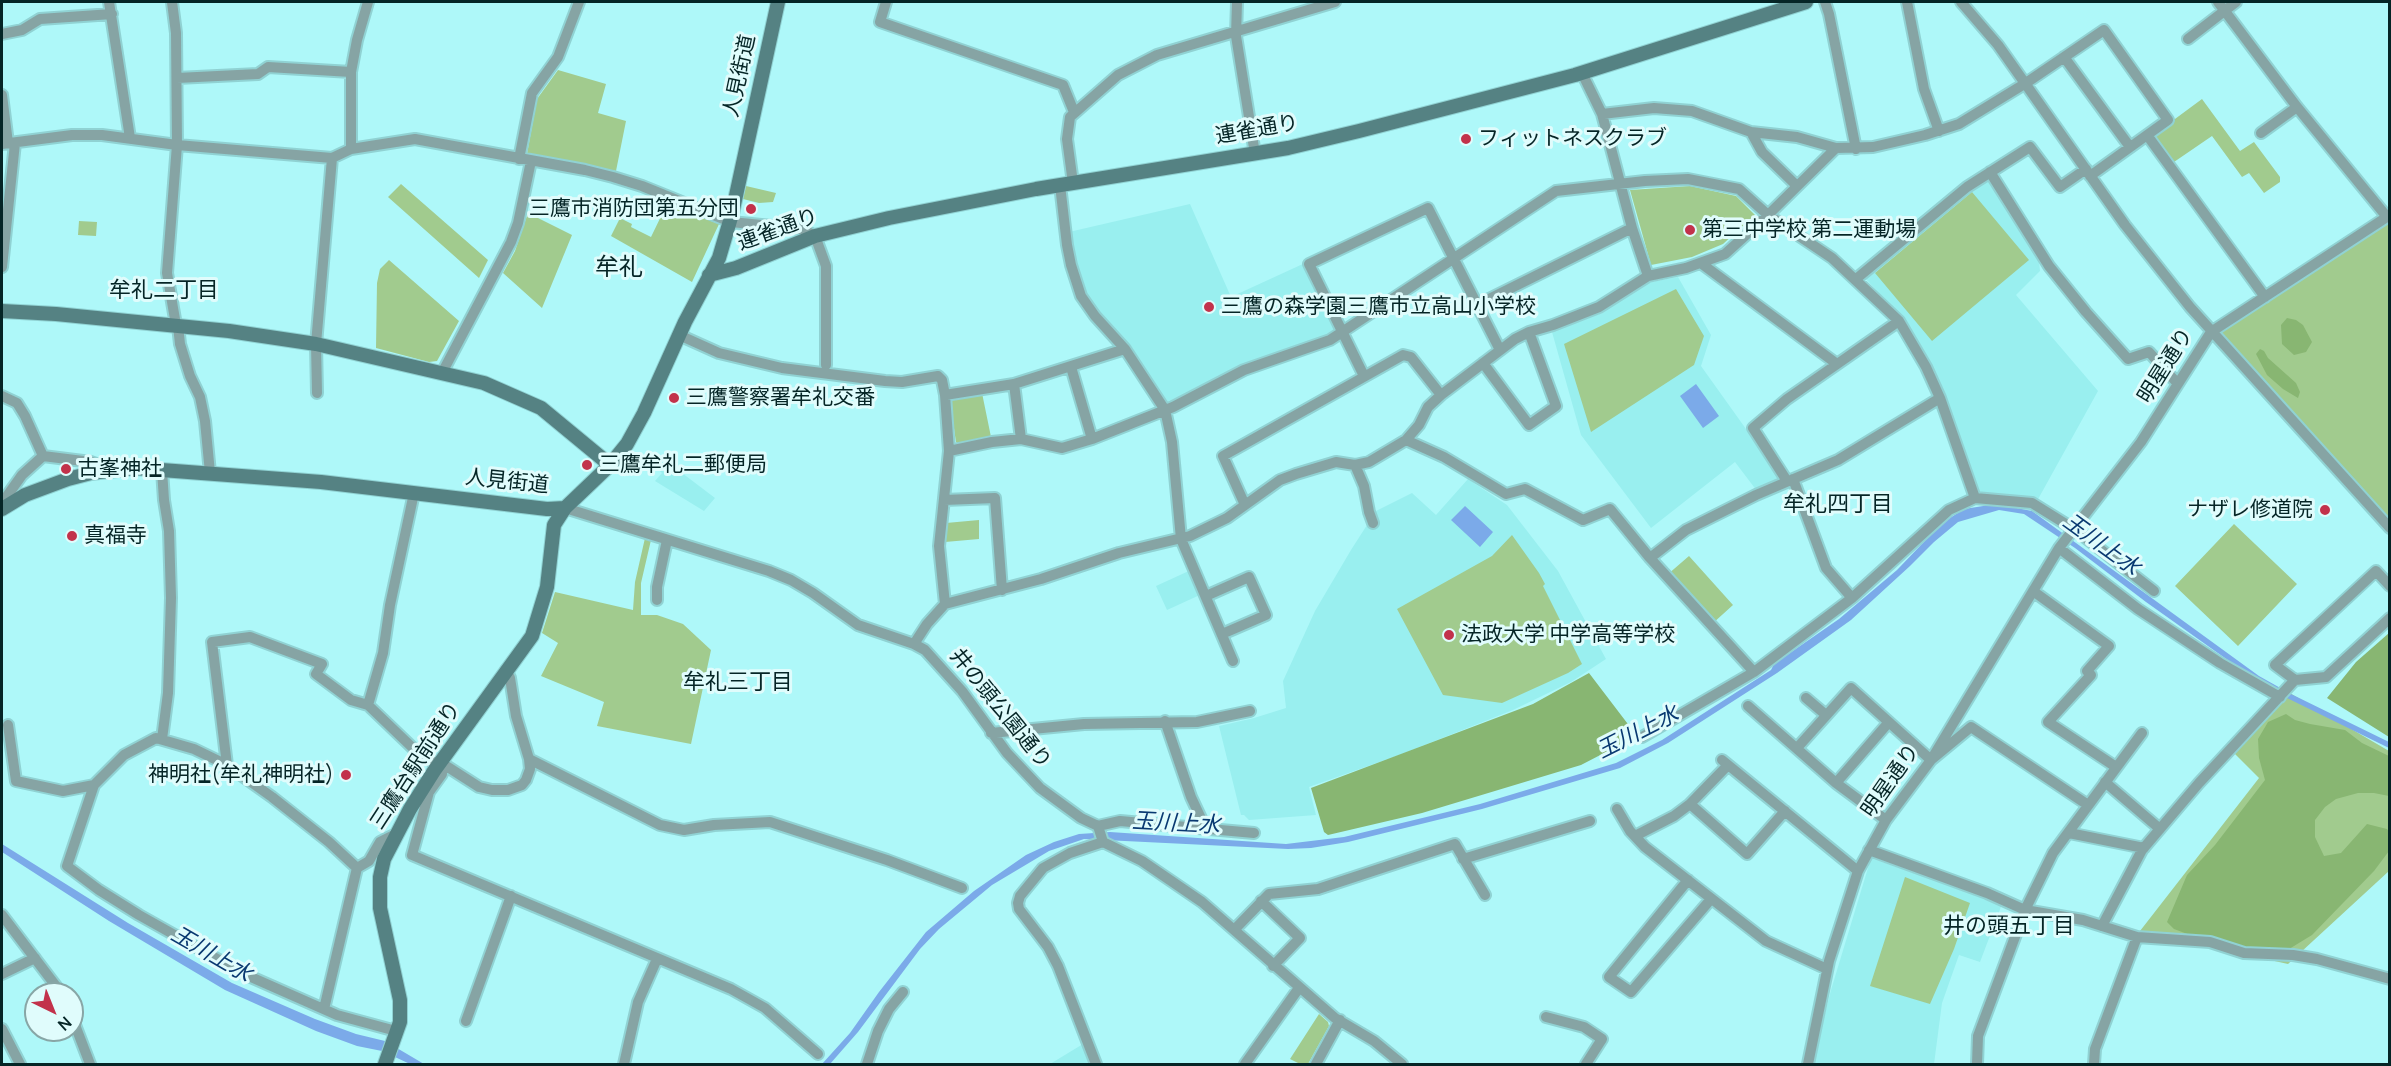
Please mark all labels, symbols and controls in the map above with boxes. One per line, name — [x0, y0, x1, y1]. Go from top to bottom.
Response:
street label: 人見街道 — [719, 32, 761, 120]
street label: 連雀通り — [1213, 110, 1301, 150]
place label: フィットネスクラブ — [1478, 126, 1667, 152]
marker: フィットネスクラブ — [1459, 132, 1473, 146]
place label: 三鷹市消防団第五分団 — [529, 196, 739, 222]
marker: 三鷹市消防団第五分団 — [744, 202, 758, 216]
street label: 連雀通り — [734, 204, 822, 256]
place label: 第三中学校 第二運動場 — [1702, 217, 1916, 243]
marker: 第三中学校 第二運動場 — [1683, 223, 1697, 237]
district label: 牟礼 — [595, 254, 643, 282]
district label: 牟礼二丁目 — [109, 278, 219, 304]
place label: 三鷹の森学園三鷹市立高山小学校 — [1221, 294, 1536, 320]
marker: 三鷹の森学園三鷹市立高山小学校 — [1202, 300, 1216, 314]
street label: 明星通り — [2133, 324, 2199, 408]
place label: 三鷹警察署牟礼交番 — [686, 385, 875, 411]
marker: 三鷹警察署牟礼交番 — [667, 391, 681, 405]
place label: 三鷹牟礼二郵便局 — [599, 452, 767, 478]
place label: 古峯神社 — [78, 456, 162, 482]
marker: 三鷹牟礼二郵便局 — [580, 458, 594, 472]
marker: 古峯神社 — [59, 462, 73, 476]
street label: 人見街道 — [464, 465, 550, 499]
district label: 牟礼四丁目 — [1783, 492, 1893, 518]
place label: ナザレ修道院 — [2187, 497, 2313, 523]
marker: ナザレ修道院 — [2318, 503, 2332, 517]
water label: 玉川上水 — [2058, 508, 2144, 582]
place label: 真福寺 — [84, 523, 147, 549]
marker: 真福寺 — [65, 529, 79, 543]
place label: 法政大学 中学高等学校 — [1461, 622, 1675, 648]
marker: 法政大学 中学高等学校 — [1442, 628, 1456, 642]
street label: 井の頭公園通り — [944, 644, 1056, 774]
district label: 牟礼三丁目 — [683, 670, 793, 696]
street label: 三鷹台駅前通り — [365, 697, 467, 835]
water label: 玉川上水 — [1593, 701, 1683, 765]
street label: 明星通り — [1857, 739, 1925, 823]
place label: 神明社(牟礼神明社) — [148, 762, 334, 788]
marker: 神明社(牟礼神明社) — [339, 768, 353, 782]
water label: 玉川上水 — [1131, 809, 1221, 839]
district label: 井の頭五丁目 — [1943, 914, 2075, 940]
water label: 玉川上水 — [166, 922, 256, 988]
north arrow — [24, 982, 84, 1042]
text: N — [53, 1012, 77, 1036]

